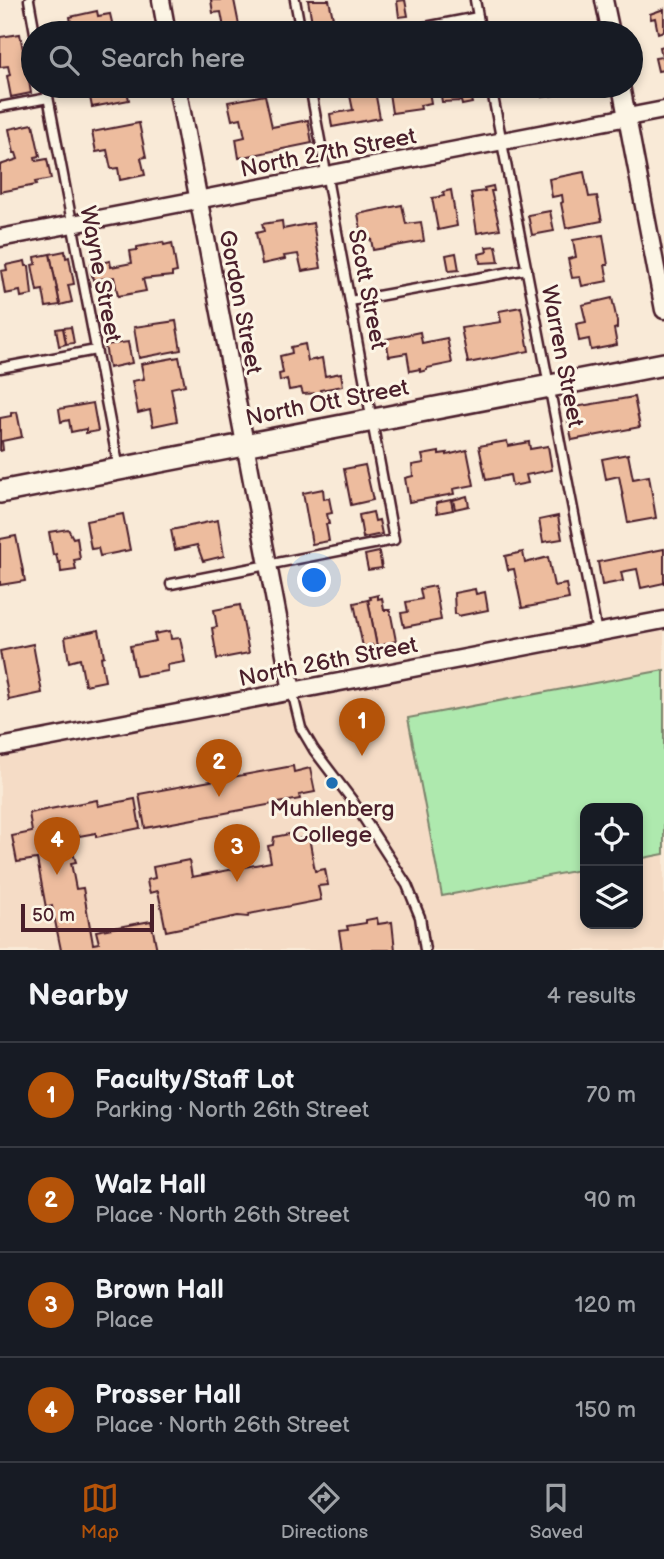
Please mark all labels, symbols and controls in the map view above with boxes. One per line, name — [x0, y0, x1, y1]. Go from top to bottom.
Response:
search box — [21, 21, 643, 98]
icon: search — [45, 41, 83, 79]
text: Search here — [101, 44, 245, 75]
street label: North 27th Street — [238, 122, 418, 184]
street label: Wayne Street — [73, 203, 127, 345]
street label: Scott Street — [342, 227, 392, 352]
street label: Gordon Street — [212, 228, 268, 377]
street label: Warren Street — [535, 283, 590, 430]
street label: North Ott Street — [243, 373, 411, 433]
your location — [297, 563, 331, 597]
street label: North 26th Street — [237, 631, 420, 693]
pin: 1 — [339, 698, 385, 756]
pin: 2 — [196, 739, 242, 797]
marker: Muhlenberg College — [324, 775, 340, 791]
place label: Muhlenberg College — [270, 795, 394, 849]
map controls — [580, 803, 643, 929]
button: locate — [580, 803, 643, 866]
pin: 4 — [34, 817, 80, 875]
pin: 3 — [214, 824, 260, 882]
button: layers — [580, 866, 643, 929]
scale bar — [21, 901, 154, 933]
text: 50 m — [32, 904, 75, 927]
text: Nearby — [28, 978, 128, 1014]
text: 4 results — [547, 982, 636, 1010]
text: Faculty/Staff Lot — [95, 1065, 294, 1096]
text: 1 — [46, 1081, 56, 1109]
text: 70 m — [586, 1081, 636, 1109]
text: Parking · North 26th Street — [95, 1096, 369, 1124]
text: Walz Hall — [95, 1170, 206, 1201]
text: 2 — [44, 1186, 58, 1214]
text: 90 m — [584, 1186, 636, 1214]
text: Place · North 26th Street — [95, 1201, 350, 1229]
text: Brown Hall — [95, 1275, 224, 1306]
text: 3 — [44, 1291, 58, 1319]
text: 120 m — [575, 1291, 636, 1319]
text: Place — [95, 1306, 153, 1334]
text: Prosser Hall — [95, 1380, 241, 1411]
text: 4 — [44, 1396, 58, 1424]
text: 150 m — [575, 1396, 636, 1424]
text: Place · North 26th Street — [95, 1411, 350, 1439]
tab: Map — [81, 1479, 119, 1544]
tab: Directions — [281, 1479, 368, 1544]
tab: Saved — [530, 1479, 583, 1544]

